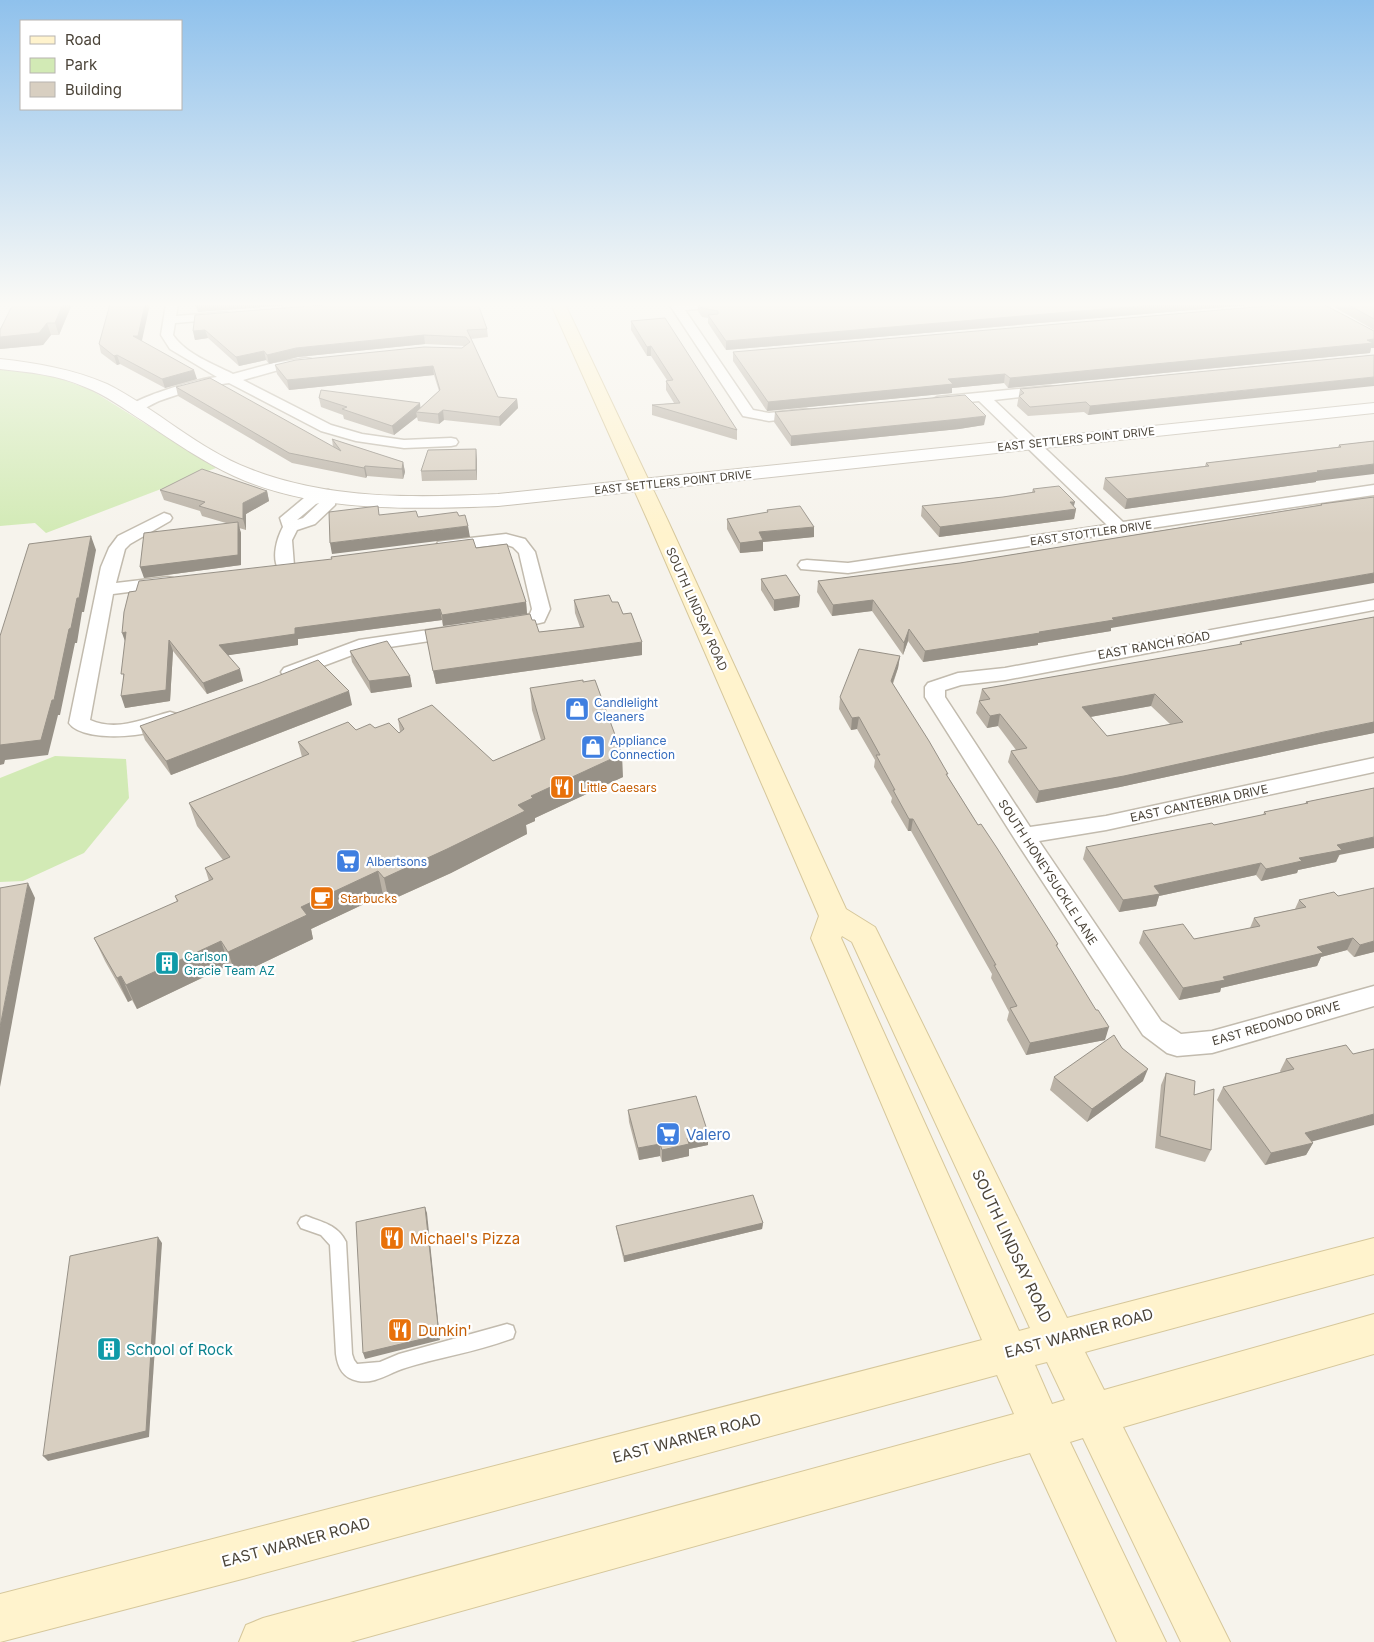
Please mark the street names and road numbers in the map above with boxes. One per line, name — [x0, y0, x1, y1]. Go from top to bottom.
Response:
street label: EAST SETTLERS POINT DRIVE — [996, 424, 1156, 454]
street label: EAST SETTLERS POINT DRIVE — [593, 467, 753, 497]
street label: EAST STOTTLER DRIVE — [1029, 518, 1153, 548]
street label: SOUTH LINDSAY ROAD — [663, 545, 731, 673]
street label: EAST RANCH ROAD — [1097, 628, 1211, 662]
street label: EAST CANTEBRIA DRIVE — [1129, 781, 1269, 825]
street label: SOUTH HONEYSUCKLE LANE — [995, 796, 1101, 948]
street label: EAST REDONDO DRIVE — [1210, 998, 1342, 1048]
street label: SOUTH LINDSAY ROAD — [968, 1166, 1056, 1326]
street label: EAST WARNER ROAD — [1003, 1304, 1155, 1362]
street label: EAST WARNER ROAD — [611, 1409, 763, 1467]
street label: EAST WARNER ROAD — [220, 1513, 372, 1571]

